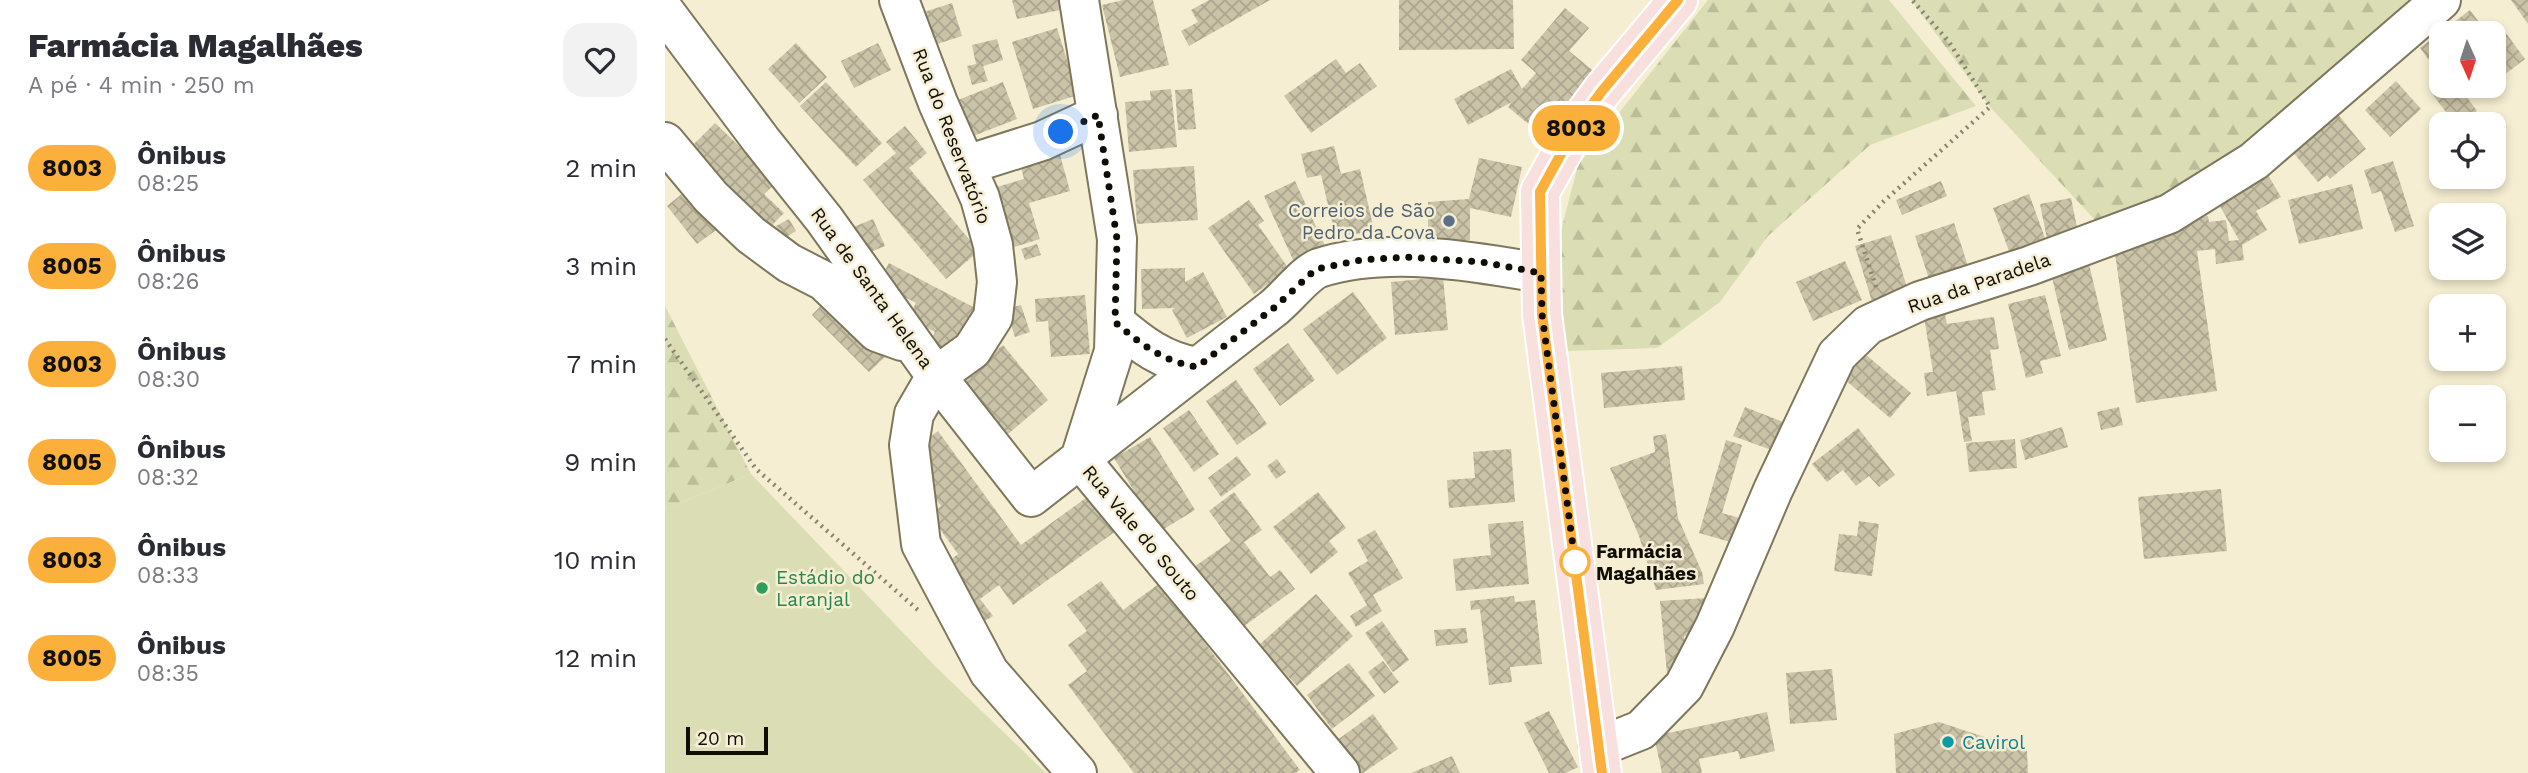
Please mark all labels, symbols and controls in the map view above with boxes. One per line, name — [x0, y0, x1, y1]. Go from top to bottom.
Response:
north arrow — [2429, 21, 2506, 98]
map controls — [2429, 21, 2506, 462]
button: heart — [563, 23, 637, 97]
text: Farmácia Magalhães — [28, 26, 363, 65]
street label: Rua do Reservatório — [908, 45, 996, 227]
text: A pé · 4 min · 250 m — [28, 72, 255, 99]
line badge: 8003 — [1527, 105, 1625, 151]
button: locate — [2429, 112, 2506, 189]
your location — [1043, 114, 1078, 149]
text: 8003 — [1546, 114, 1606, 142]
text: Ônibus — [137, 140, 226, 170]
text: 2 min — [565, 153, 637, 183]
text: 8003 — [42, 154, 102, 182]
text: 08:25 — [137, 170, 199, 197]
place label: Correios de São Pedro da Cova — [1288, 199, 1435, 244]
street label: Rua de Santa Helena — [806, 203, 938, 373]
button: layers — [2429, 203, 2506, 280]
marker: Correios de São Pedro da Cova — [1441, 213, 1457, 229]
text: Ônibus — [137, 238, 226, 268]
street label: Rua da Paradela — [1904, 248, 2054, 318]
text: 3 min — [565, 251, 637, 281]
text: 8005 — [42, 252, 102, 280]
text: 08:26 — [137, 268, 200, 295]
button: + — [2429, 294, 2506, 371]
text: Ônibus — [137, 336, 226, 366]
text: 7 min — [567, 349, 637, 379]
text: 8003 — [42, 350, 102, 378]
text: 08:30 — [137, 366, 200, 393]
button: − — [2429, 385, 2506, 462]
text: Ônibus — [137, 434, 226, 464]
text: 9 min — [564, 447, 637, 477]
text: 8005 — [42, 448, 102, 476]
street label: Rua Vale do Souto — [1078, 461, 1204, 605]
text: 08:32 — [137, 464, 199, 491]
text: Ônibus — [137, 532, 226, 562]
place label: Farmácia Magalhães — [1596, 540, 1696, 585]
text: 10 min — [554, 545, 637, 575]
text: 8003 — [42, 546, 102, 574]
marker: Farmácia Magalhães — [1560, 547, 1590, 577]
text: 08:33 — [137, 562, 199, 589]
place label: Estádio do Laranjal — [776, 566, 875, 611]
marker: Estádio do Laranjal — [754, 580, 770, 596]
text: Ônibus — [137, 630, 226, 660]
text: 12 min — [555, 643, 637, 673]
text: 8005 — [42, 644, 102, 672]
text: 08:35 — [137, 660, 199, 687]
scale bar — [686, 724, 768, 756]
text: 20 m — [697, 727, 744, 750]
place label: Cavirol — [1962, 731, 2025, 754]
marker: Cavirol — [1940, 734, 1956, 750]

